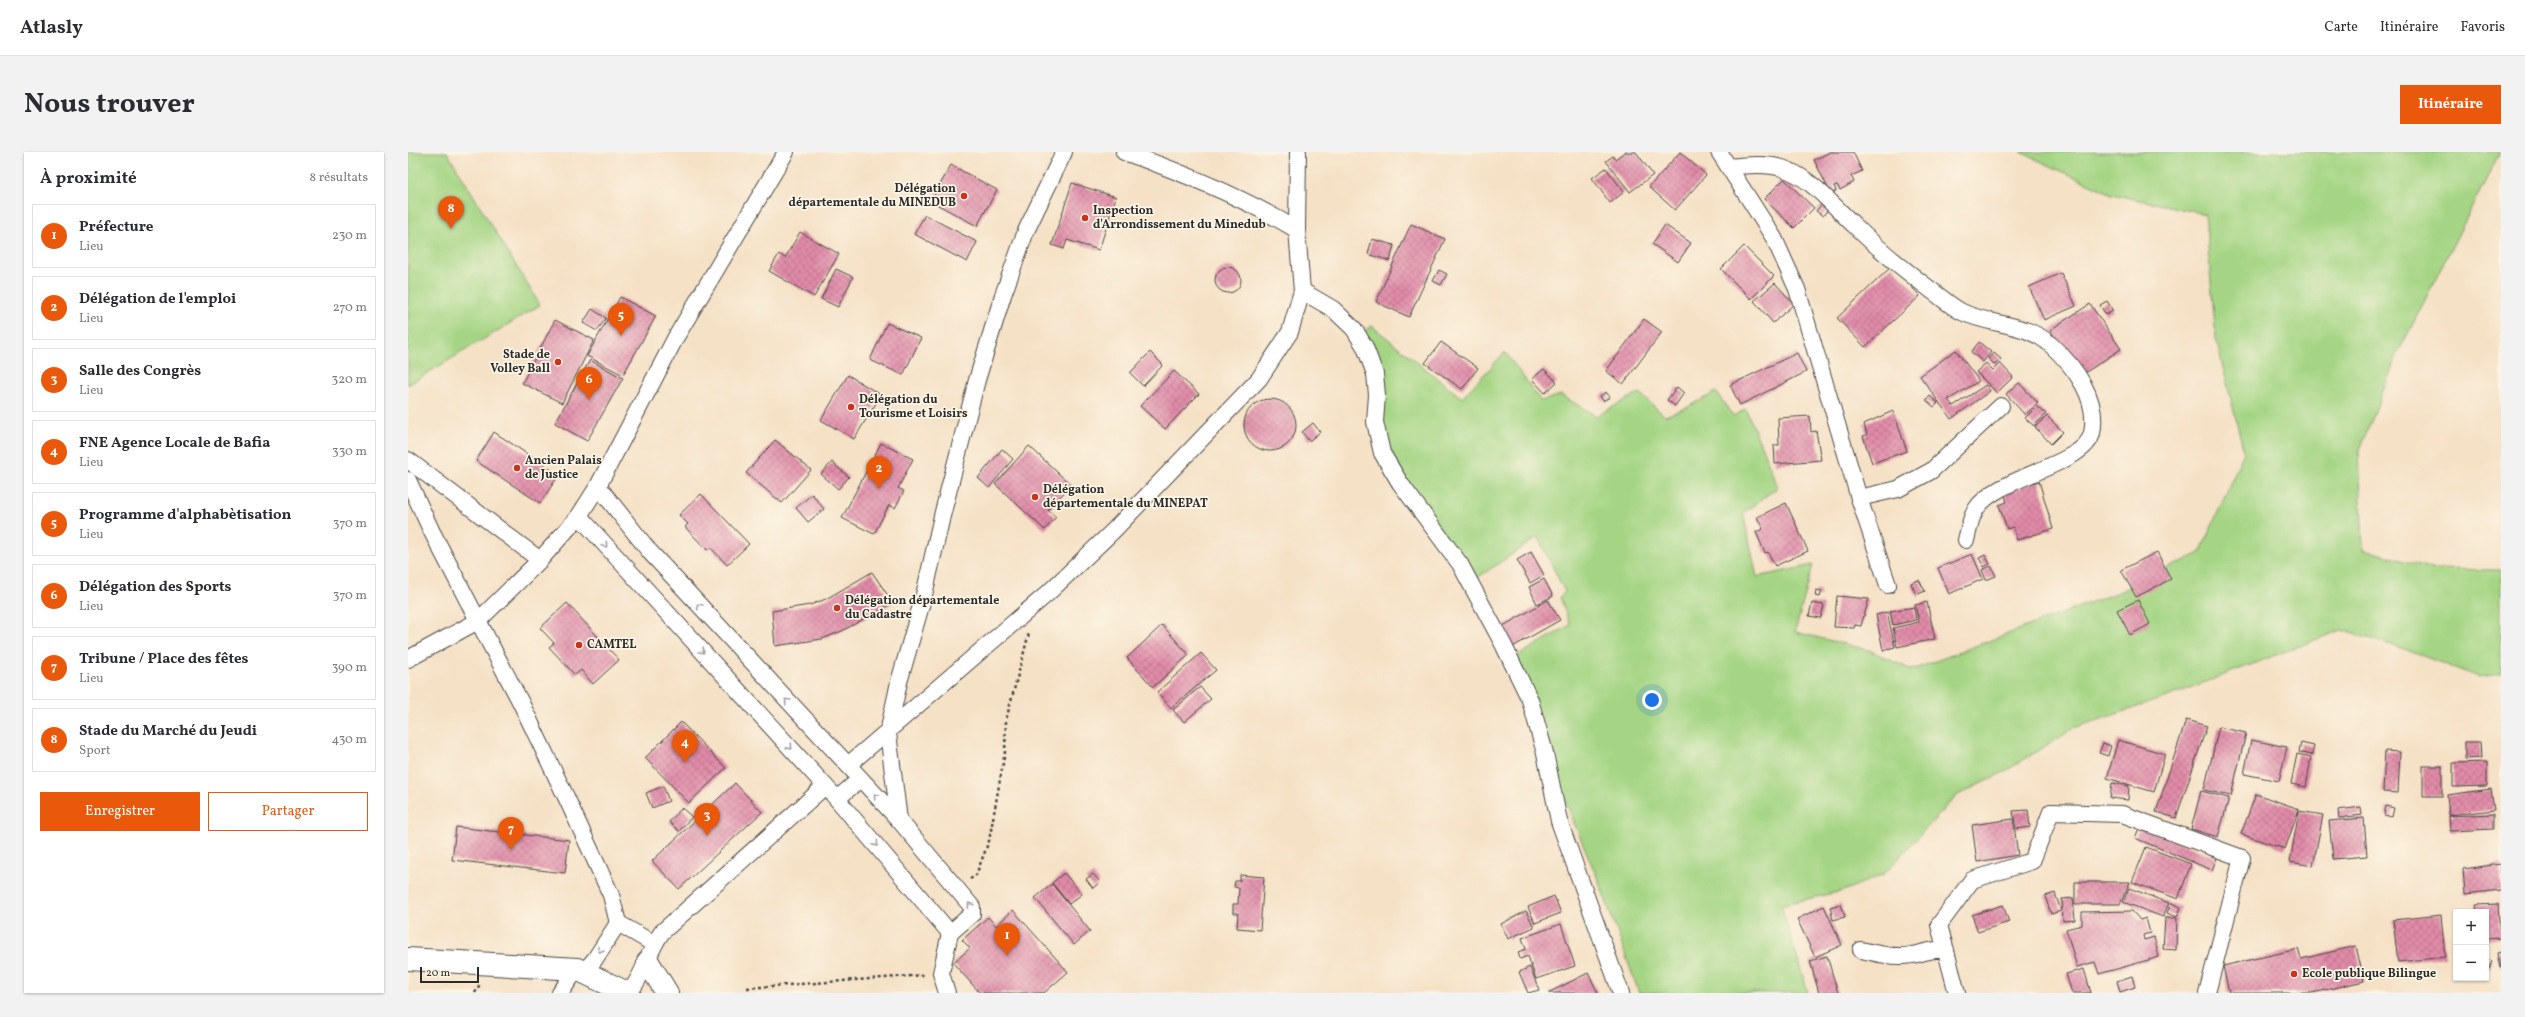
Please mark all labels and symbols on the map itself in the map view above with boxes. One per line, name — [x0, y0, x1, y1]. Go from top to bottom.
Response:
place label: Délégation départementale du MINEDUB — [789, 181, 956, 211]
marker: Délégation départementale du MINEDUB — [959, 191, 969, 201]
pin: 8 — [438, 196, 464, 229]
place label: Inspection d'Arrondissement du Minedub — [1093, 203, 1266, 233]
marker: Inspection d'Arrondissement du Minedub — [1080, 213, 1090, 223]
pin: 5 — [608, 303, 634, 336]
place label: Stade de Volley Ball — [490, 347, 550, 377]
marker: Stade de Volley Ball — [553, 357, 563, 367]
pin: 6 — [576, 367, 602, 400]
place label: Délégation du Tourisme et Loisirs — [859, 392, 968, 422]
marker: Délégation du Tourisme et Loisirs — [846, 402, 856, 412]
place label: Ancien Palais de Justice — [525, 453, 602, 483]
pin: 2 — [866, 456, 892, 489]
marker: Ancien Palais de Justice — [512, 463, 522, 473]
place label: Délégation départementale du MINEPAT — [1043, 482, 1208, 512]
marker: Délégation départementale du MINEPAT — [1030, 492, 1040, 502]
one-way arrow — [600, 541, 607, 548]
place label: Délégation départementale du Cadastre — [845, 593, 999, 623]
one-way arrow — [696, 603, 704, 611]
marker: Délégation départementale du Cadastre — [832, 603, 842, 613]
place label: CAMTEL — [587, 637, 637, 653]
marker: CAMTEL — [574, 640, 584, 650]
one-way arrow — [697, 646, 705, 654]
your location — [1642, 690, 1662, 710]
one-way arrow — [785, 698, 792, 706]
pin: 4 — [672, 730, 698, 763]
one-way arrow — [785, 742, 792, 750]
one-way arrow — [873, 793, 881, 801]
pin: 3 — [694, 803, 720, 836]
pin: 7 — [498, 817, 524, 850]
one-way arrow — [872, 839, 879, 847]
one-way arrow — [967, 903, 974, 910]
pin: 1 — [994, 923, 1020, 956]
one-way arrow — [598, 946, 605, 953]
scale bar — [420, 965, 479, 984]
place label: Ecole publique Bilingue — [2302, 966, 2436, 982]
marker: Ecole publique Bilingue — [2289, 969, 2299, 979]

